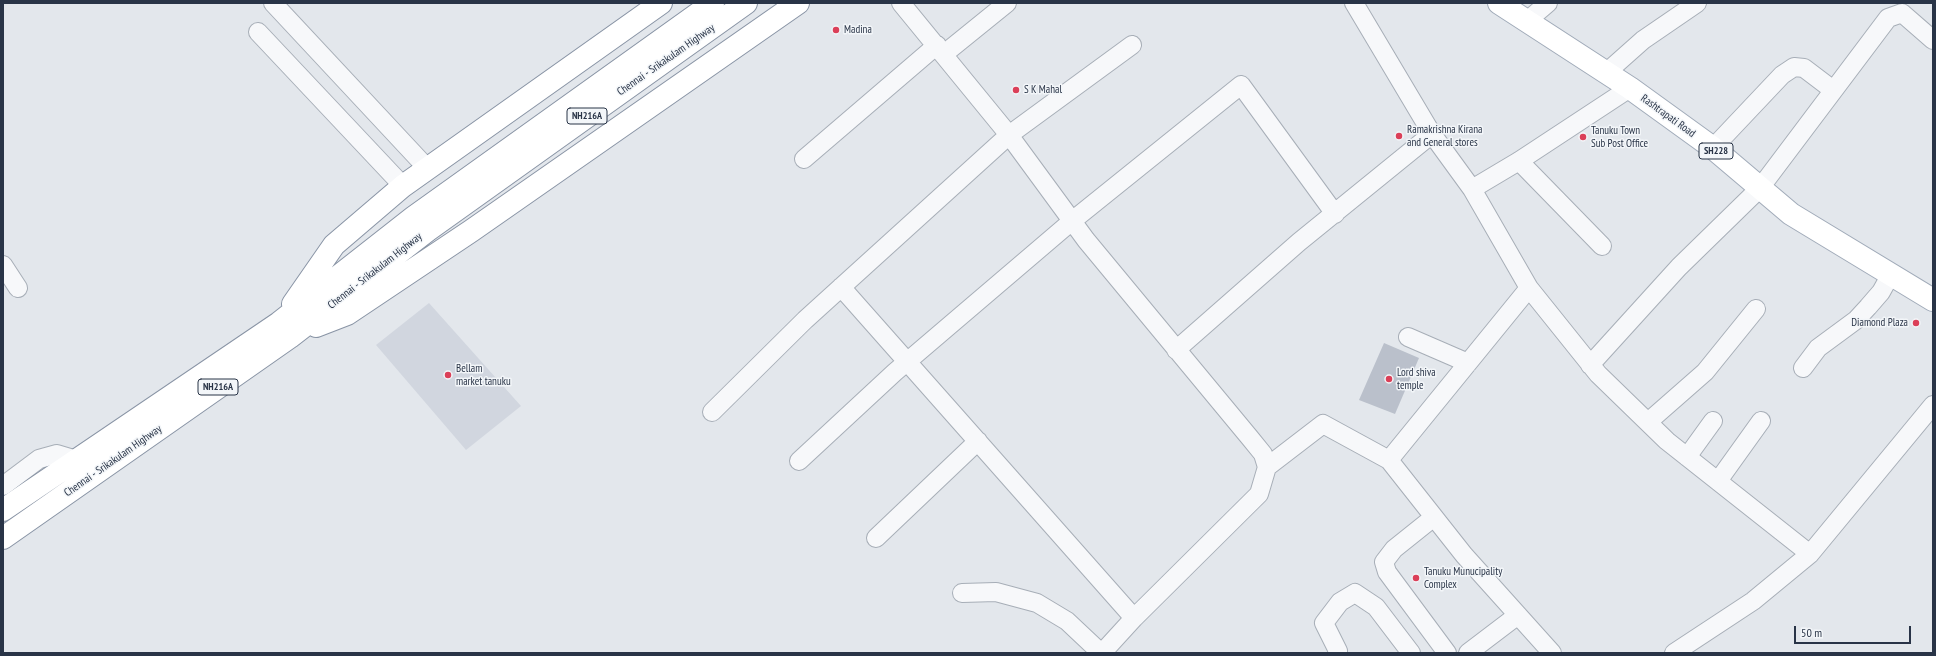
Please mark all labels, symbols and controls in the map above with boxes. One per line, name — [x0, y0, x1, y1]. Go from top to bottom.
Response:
street label: Chennai - Srikakulam Highway — [615, 21, 717, 99]
place label: Madina — [844, 23, 872, 37]
marker: Madina — [831, 25, 841, 35]
place label: S K Mahal — [1024, 83, 1062, 97]
marker: S K Mahal — [1011, 85, 1021, 95]
street label: Rashtrapati Road — [1638, 92, 1698, 140]
road number: NH216A — [567, 108, 607, 124]
place label: Ramakrishna Kirana and General stores — [1407, 123, 1482, 149]
place label: Tanuku Town Sub Post Office — [1591, 124, 1648, 150]
marker: Ramakrishna Kirana and General stores — [1394, 131, 1404, 141]
marker: Tanuku Town Sub Post Office — [1578, 132, 1588, 142]
road number: SH228 — [1699, 143, 1733, 159]
street label: Chennai - Srikakulam Highway — [325, 230, 425, 312]
place label: Diamond Plaza — [1851, 316, 1908, 330]
marker: Diamond Plaza — [1911, 318, 1921, 328]
place label: Bellam market tanuku — [456, 362, 511, 388]
place label: Lord shiva temple — [1397, 366, 1436, 392]
marker: Bellam market tanuku — [443, 370, 453, 380]
marker: Lord shiva temple — [1384, 374, 1394, 384]
road number: NH216A — [198, 379, 238, 395]
street label: Chennai - Srikakulam Highway — [62, 422, 164, 500]
place label: Tanuku Munucipality Complex — [1424, 565, 1502, 591]
marker: Tanuku Munucipality Complex — [1411, 573, 1421, 583]
scale bar — [1796, 618, 1913, 644]
text: 50 m — [1801, 625, 1822, 640]

